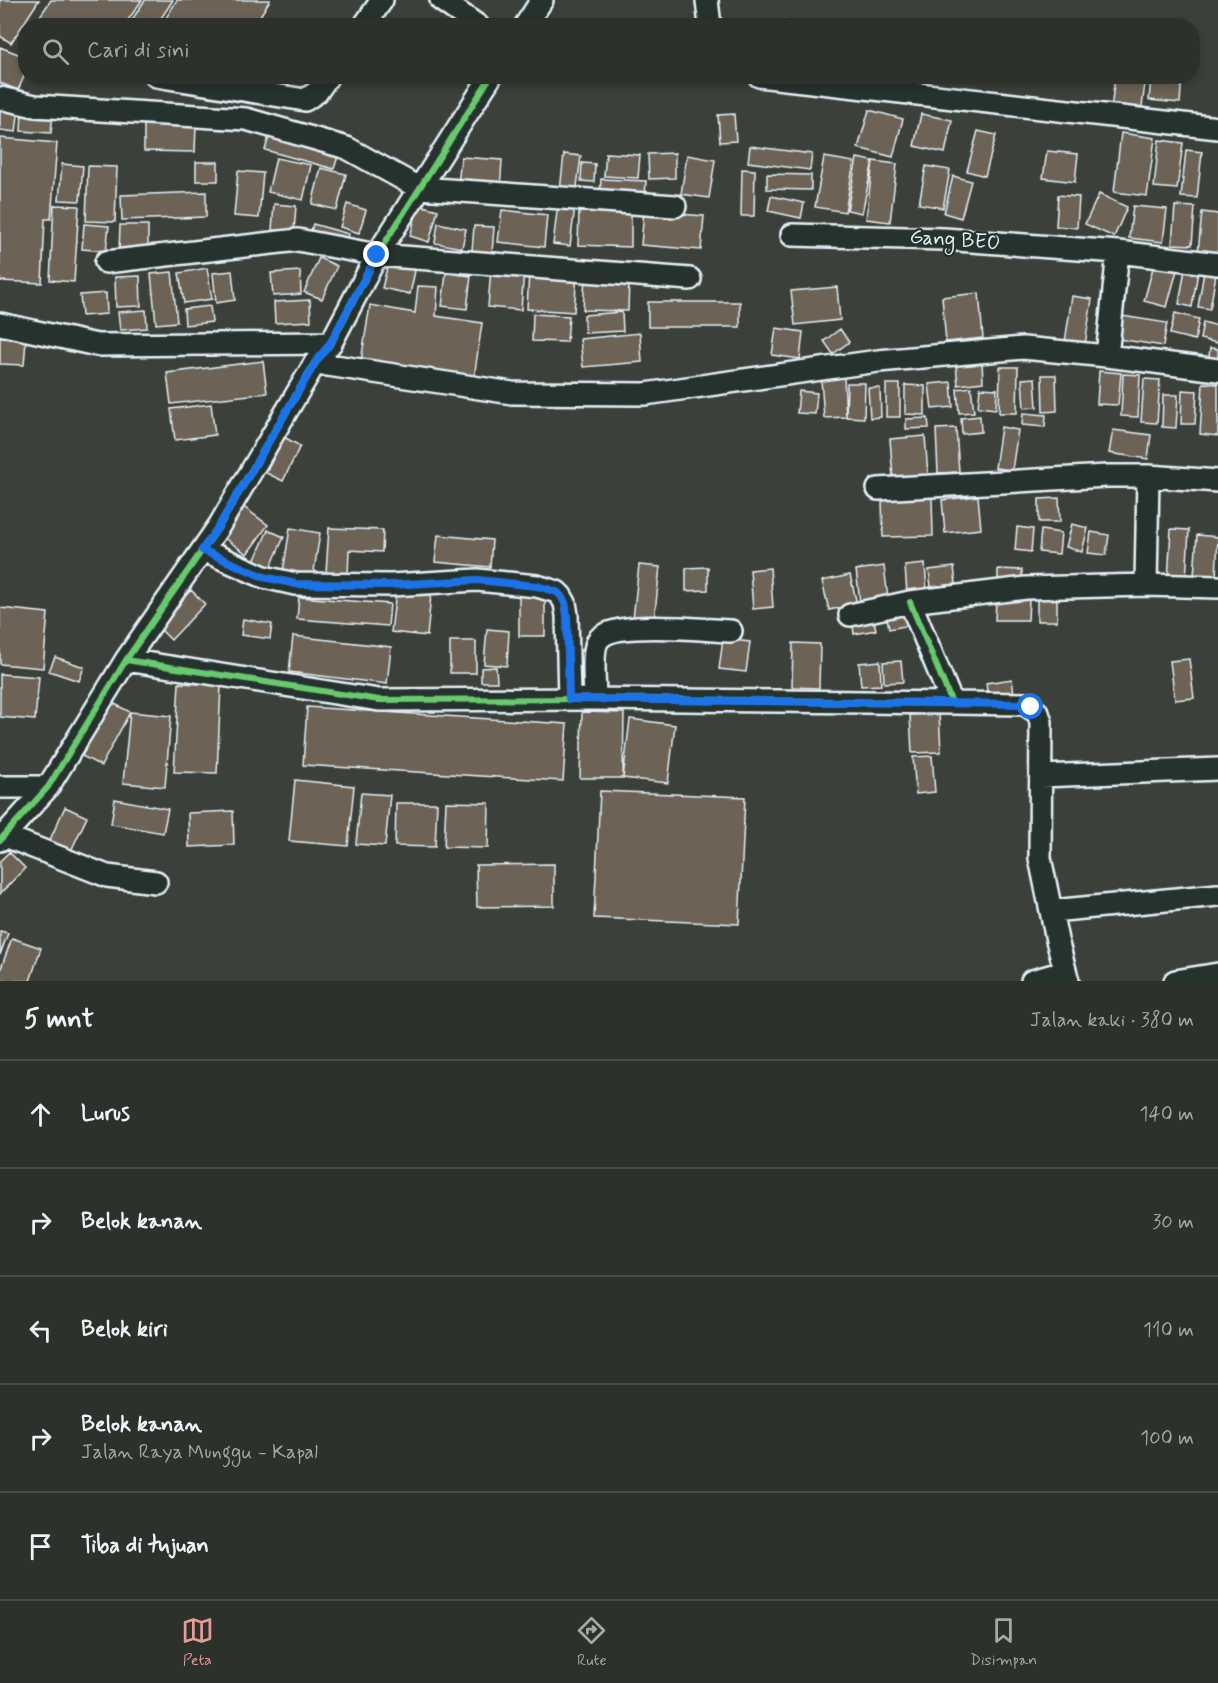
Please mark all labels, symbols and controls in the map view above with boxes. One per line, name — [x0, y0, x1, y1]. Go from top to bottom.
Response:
search box — [18, 18, 1200, 84]
icon: search — [39, 35, 72, 68]
text: Cari di sini — [87, 37, 189, 65]
street label: Gang BEO — [909, 223, 1001, 258]
route end — [363, 241, 389, 267]
route start — [1017, 693, 1043, 719]
text: 5 mnt — [24, 1003, 94, 1037]
text: Jalan kaki · 380 m — [1030, 1007, 1194, 1034]
icon: ahead — [24, 1098, 57, 1131]
text: Lurus — [81, 1100, 130, 1128]
text: 140 m — [1140, 1101, 1194, 1128]
icon: right — [24, 1206, 57, 1239]
text: Belok kanan — [81, 1208, 202, 1236]
text: 30 m — [1152, 1209, 1194, 1236]
icon: left — [24, 1314, 57, 1347]
text: Belok kiri — [81, 1316, 168, 1344]
text: 110 m — [1143, 1317, 1194, 1344]
text: Belok kanan — [81, 1411, 202, 1439]
icon: right — [24, 1422, 57, 1455]
text: 100 m — [1140, 1425, 1194, 1452]
text: Jalan Raya Munggu - Kapal — [81, 1439, 318, 1466]
icon: arrive — [24, 1530, 57, 1563]
text: Tiba di tujuan — [81, 1532, 209, 1560]
tab: Peta — [181, 1614, 214, 1671]
tab: Rute — [575, 1614, 608, 1671]
tab: Disimpan — [970, 1614, 1037, 1671]

